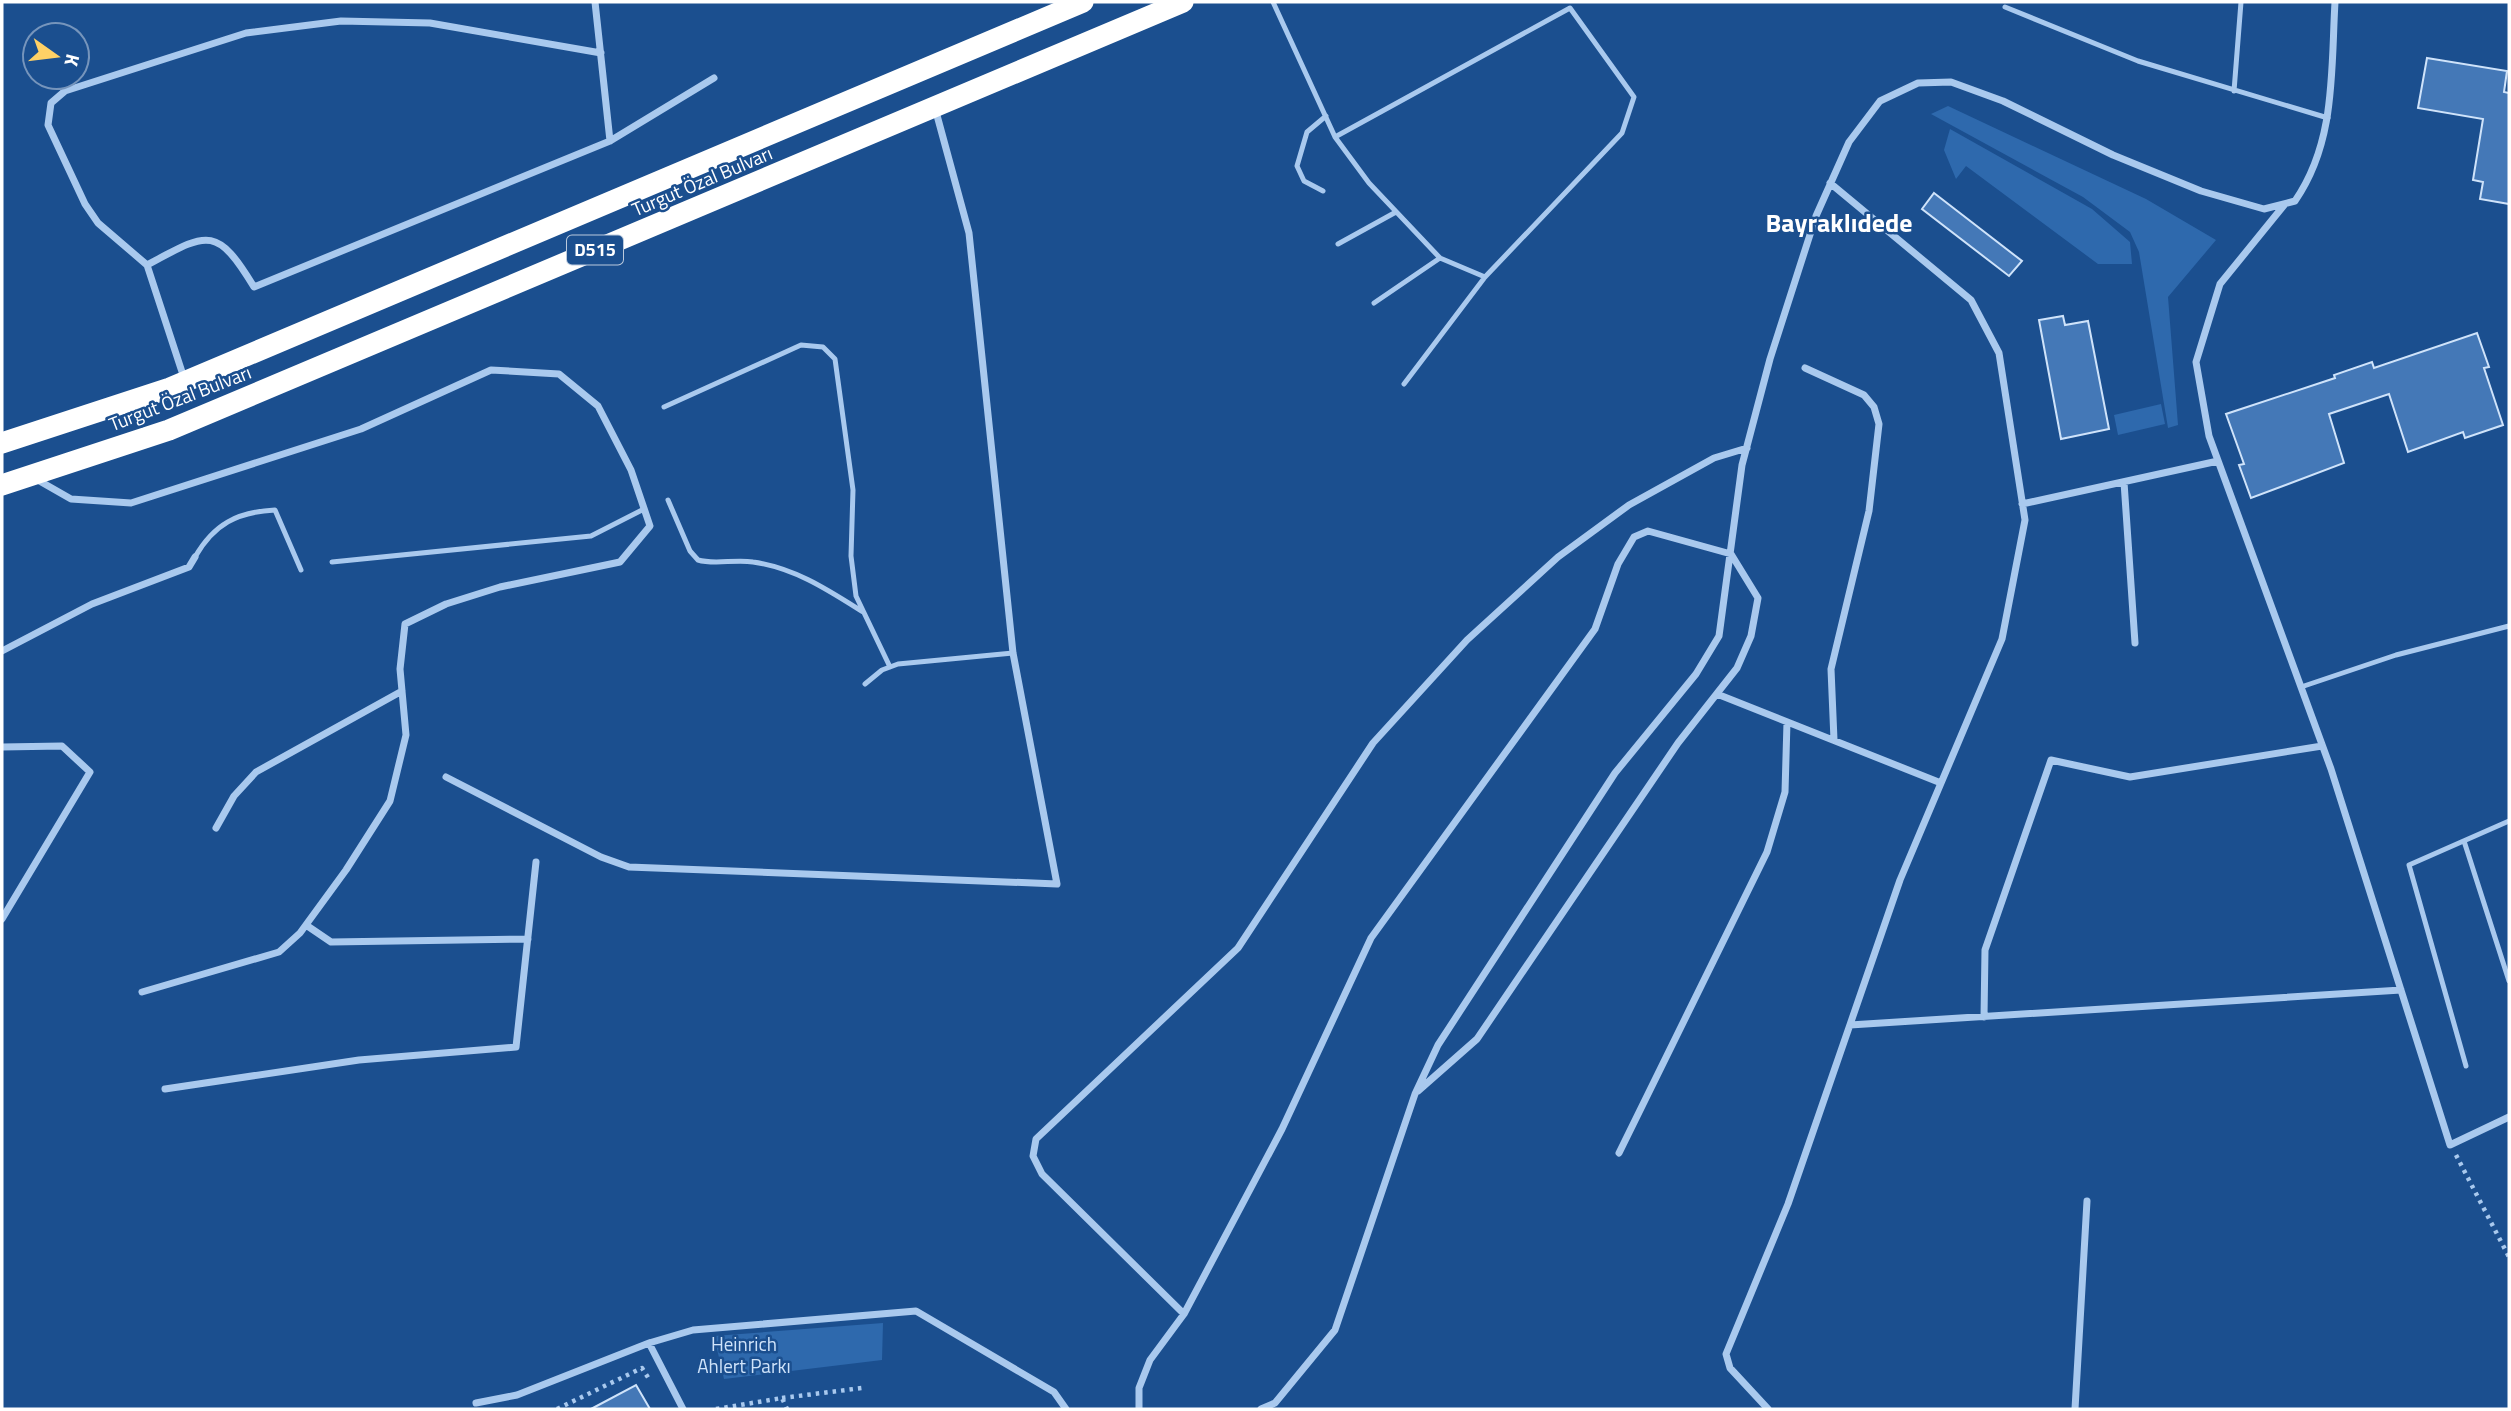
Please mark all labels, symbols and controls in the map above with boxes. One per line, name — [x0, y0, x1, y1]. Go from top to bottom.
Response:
north arrow — [21, 21, 91, 91]
text: K — [58, 51, 88, 69]
street label: Turgut Özal Bulvarı — [627, 138, 777, 223]
district label: Bayraklıdede — [1765, 203, 1913, 242]
road number: D515 — [567, 236, 623, 264]
street label: Turgut Özal Bulvarı — [104, 357, 255, 438]
park label: Heinrich Ahlert Parkı — [697, 1329, 791, 1380]

